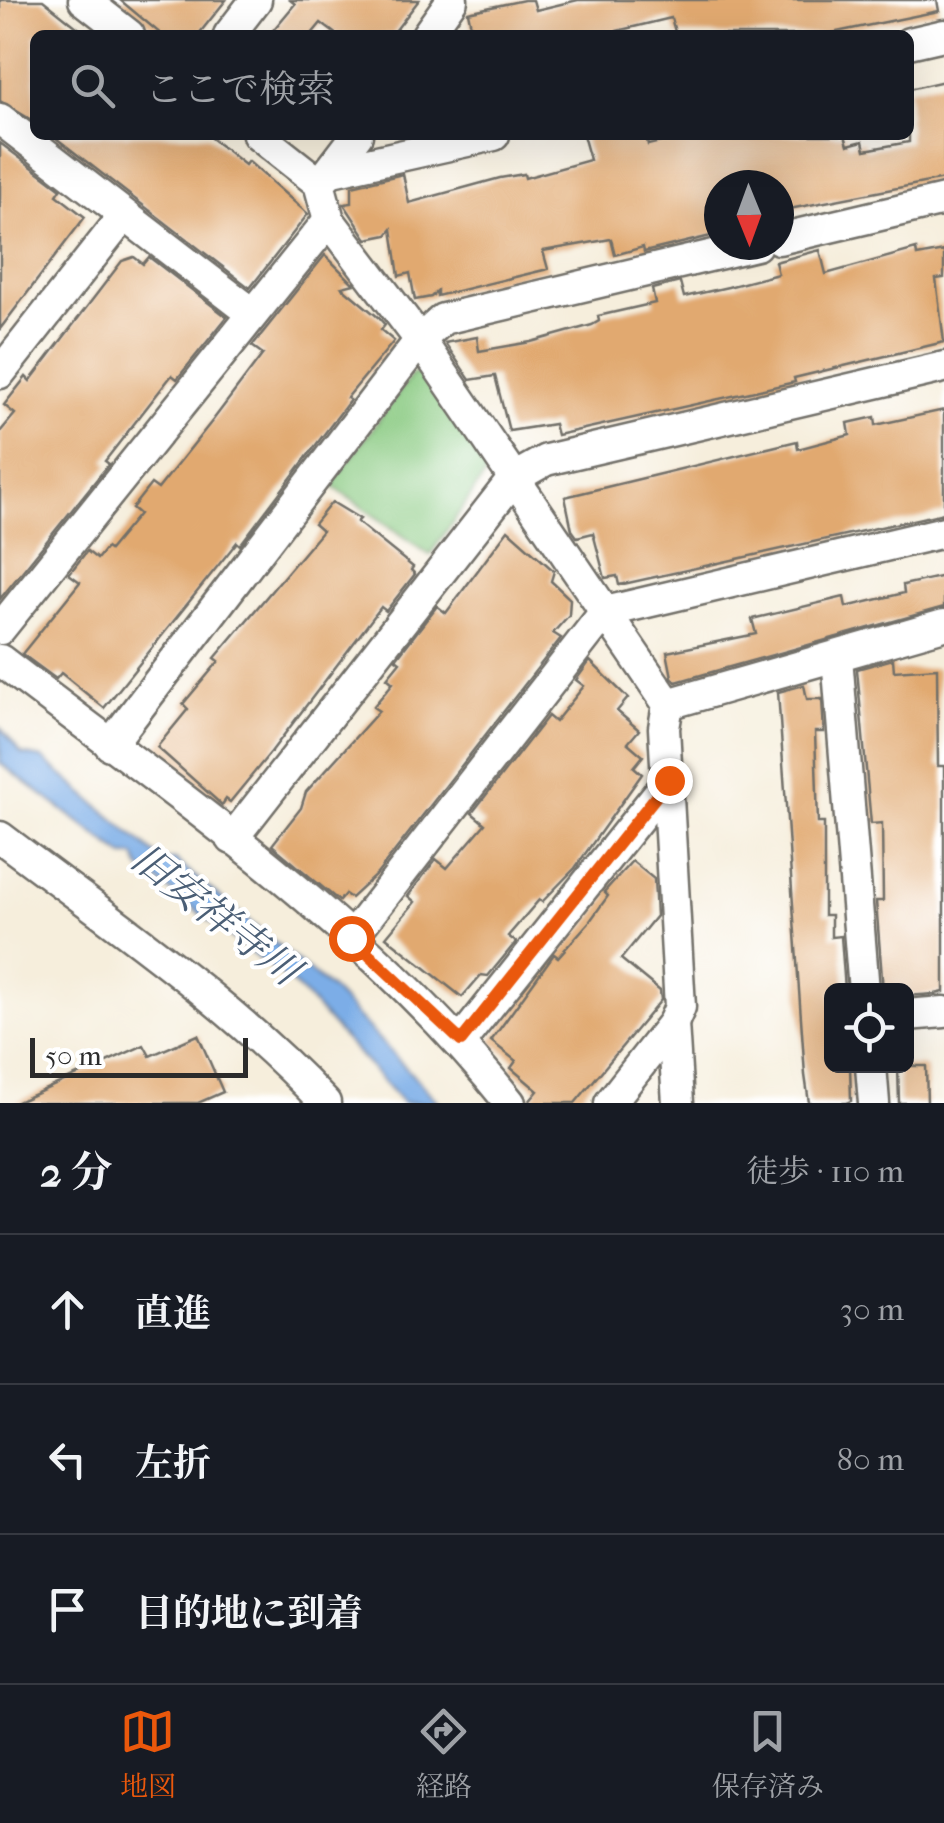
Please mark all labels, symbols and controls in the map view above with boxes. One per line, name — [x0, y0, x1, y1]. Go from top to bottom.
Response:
search box — [30, 30, 914, 140]
icon: search — [65, 58, 120, 113]
text: ここで検索 — [145, 67, 335, 112]
north arrow — [704, 170, 794, 260]
route end — [647, 758, 693, 804]
water label: 旧安祥寺川 — [122, 835, 311, 997]
route start — [329, 916, 375, 962]
map controls — [824, 983, 914, 1073]
button: locate — [824, 983, 914, 1073]
scale bar — [30, 1033, 248, 1078]
text: 50 m — [45, 1039, 102, 1072]
text: 2 分 — [40, 1148, 113, 1197]
text: 徒歩 · 110 m — [746, 1153, 904, 1190]
icon: ahead — [40, 1282, 95, 1337]
text: 直進 — [135, 1291, 211, 1336]
text: 30 m — [840, 1291, 904, 1328]
icon: left — [40, 1432, 95, 1487]
text: 左折 — [135, 1441, 211, 1486]
text: 80 m — [837, 1441, 904, 1478]
icon: arrive — [40, 1582, 95, 1637]
text: 目的地に到着 — [135, 1591, 363, 1636]
tab: 地図 — [120, 1704, 176, 1804]
tab: 経路 — [416, 1704, 472, 1804]
tab: 保存済み — [712, 1704, 824, 1804]

